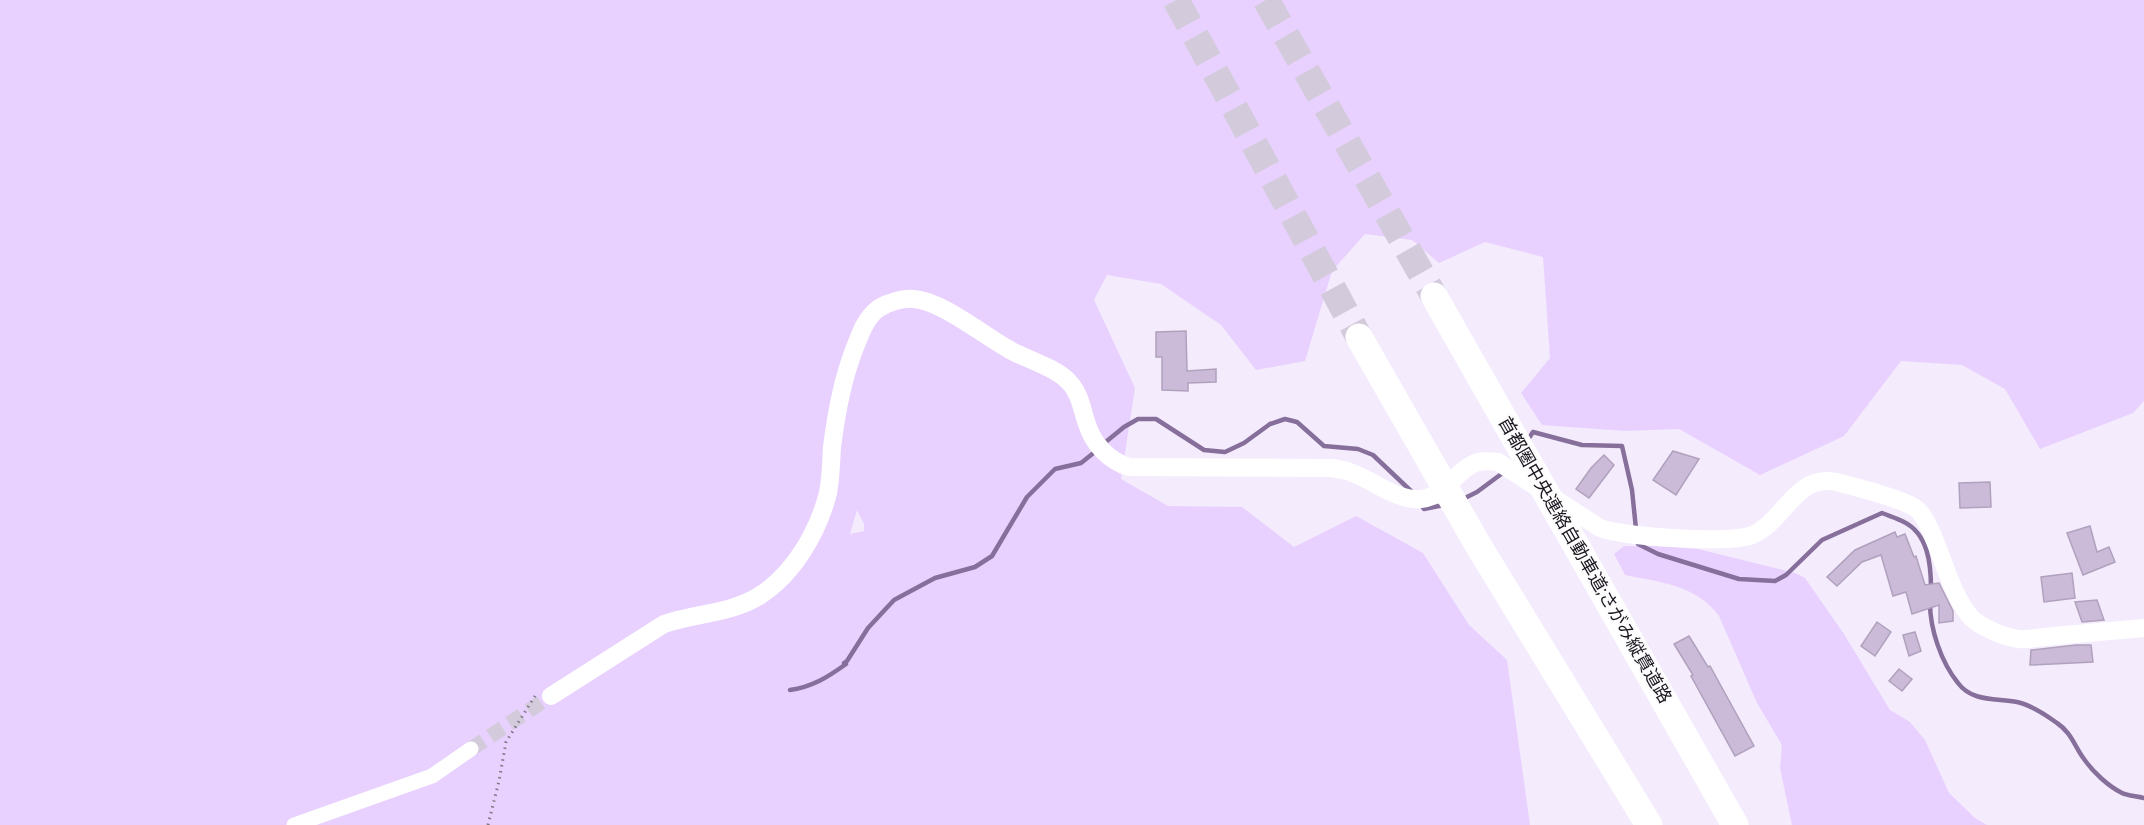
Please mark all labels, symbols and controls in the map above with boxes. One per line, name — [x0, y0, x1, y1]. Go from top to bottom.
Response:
street label: 首都圏中央連絡自動車道;さがみ縦貫道路 — [1495, 413, 1676, 707]

